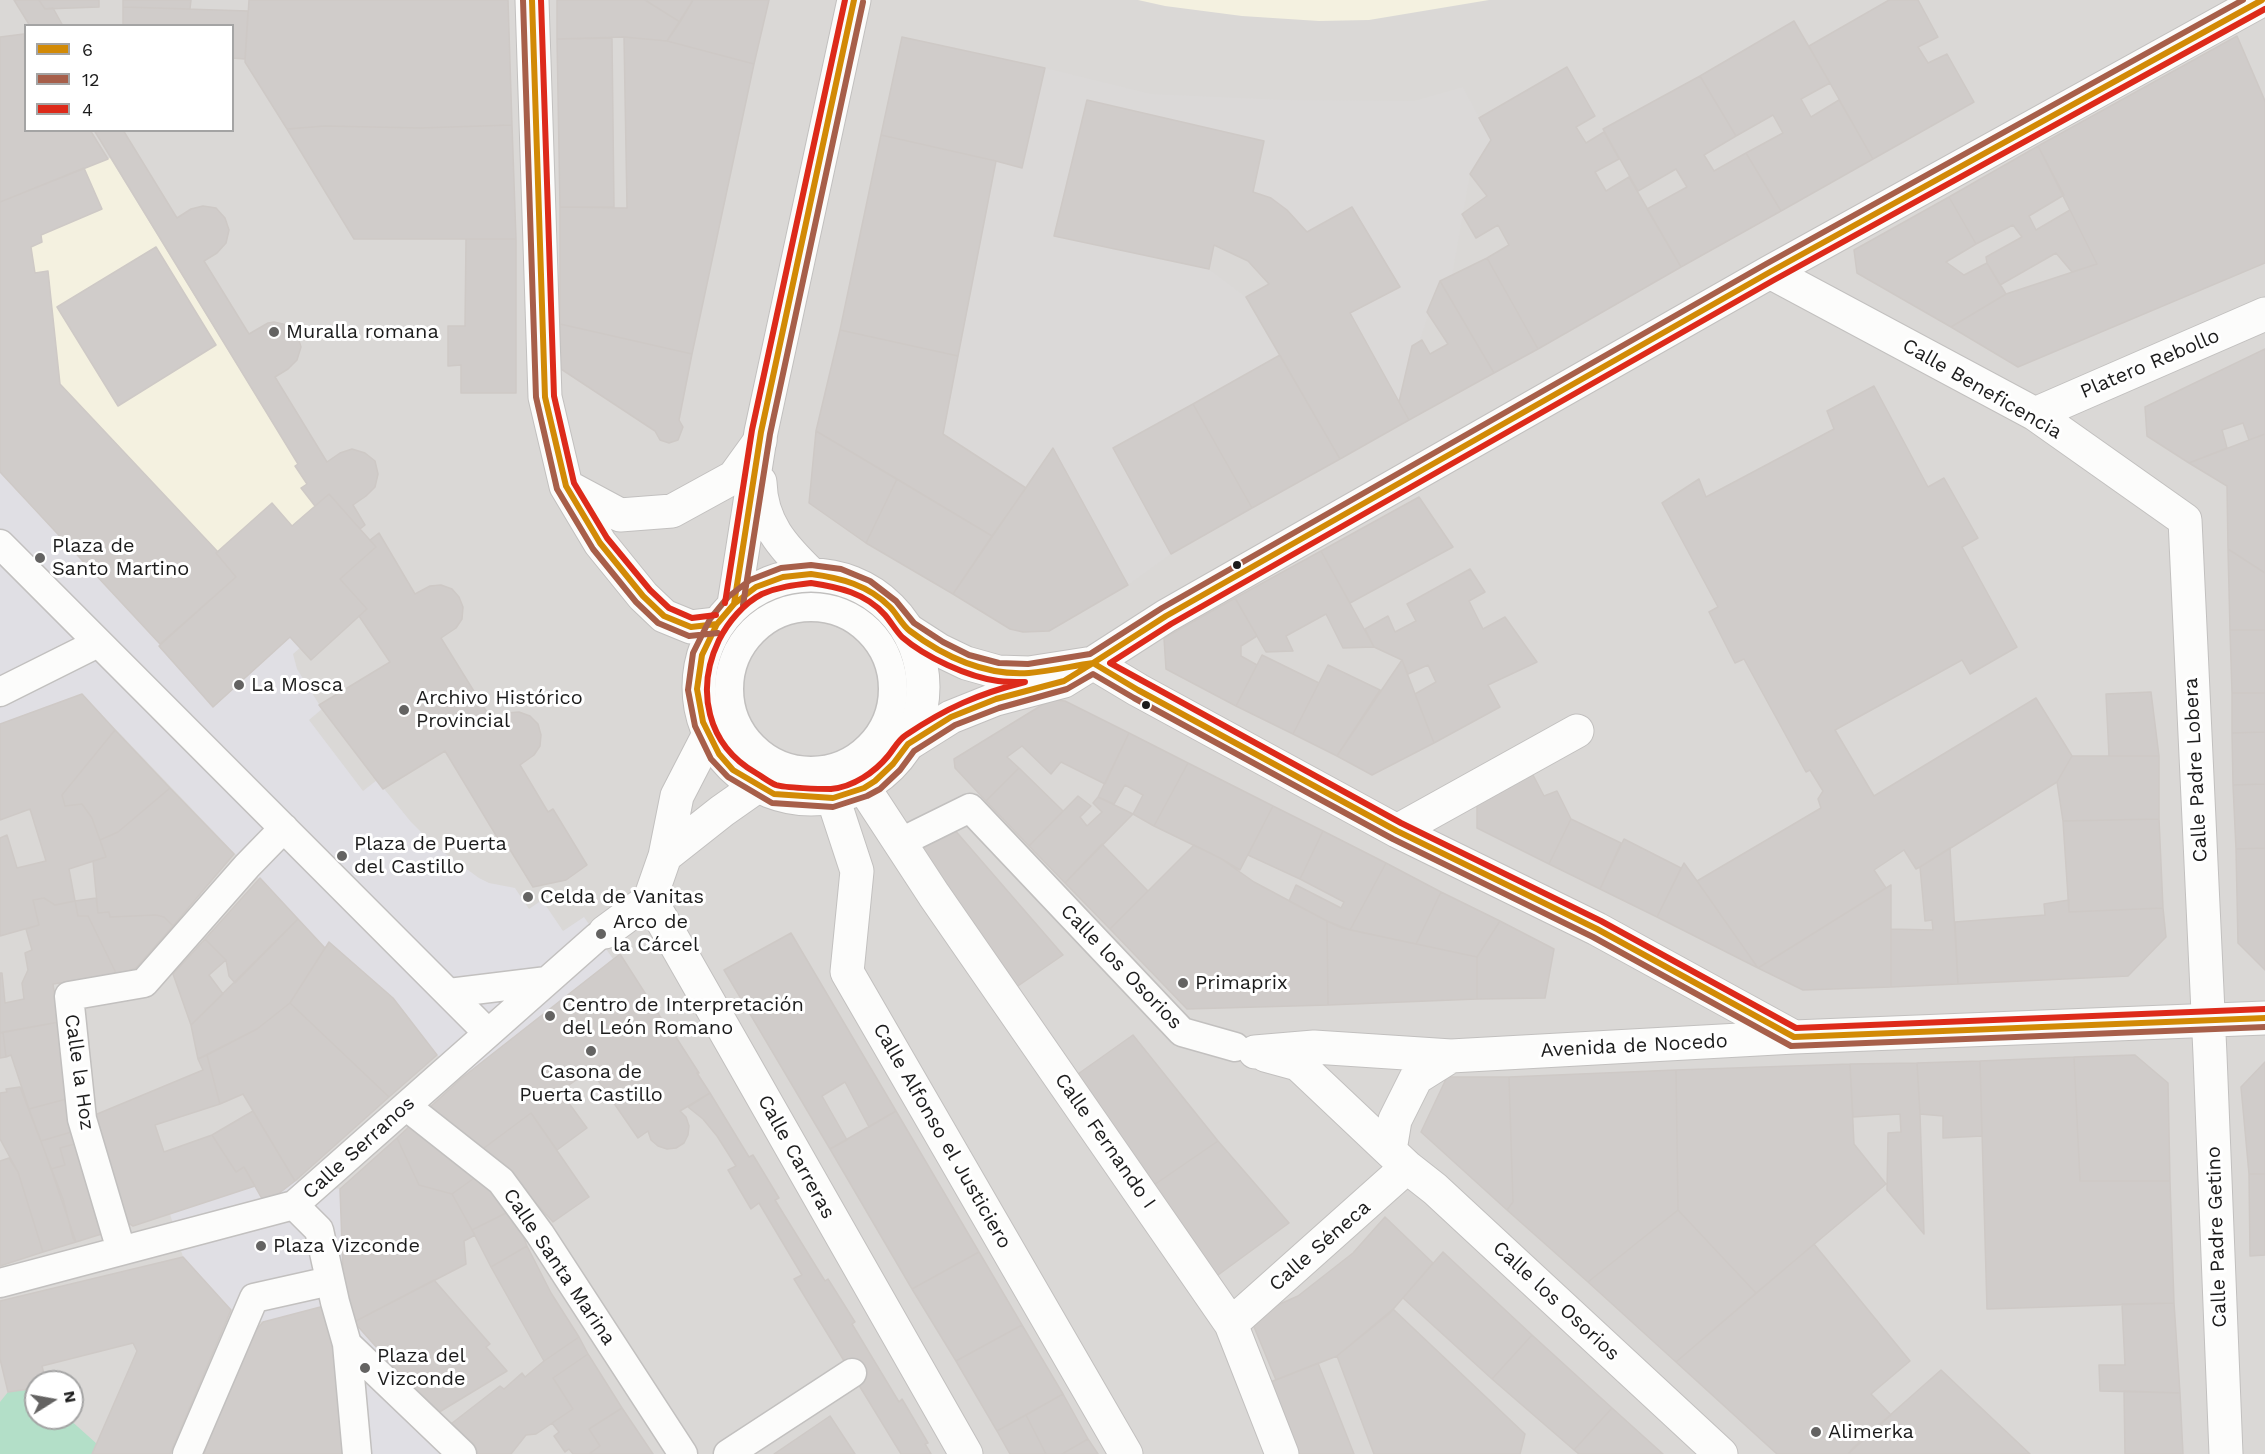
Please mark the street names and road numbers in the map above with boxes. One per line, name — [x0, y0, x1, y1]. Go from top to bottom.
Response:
street label: Platero Rebollo — [2077, 324, 2223, 404]
street label: Calle Beneficencia — [1898, 334, 2066, 444]
street label: Calle Padre Lobera — [2179, 677, 2213, 863]
street label: Calle los Osorios — [1055, 899, 1187, 1035]
street label: Calle la Hoz — [59, 1012, 99, 1132]
street label: Calle Alfonso el Justiciero — [868, 1019, 1016, 1253]
street label: Avenida de Nocedo — [1540, 1029, 1728, 1063]
street label: Calle Fernando I — [1049, 1069, 1161, 1213]
street label: Calle Serranos — [298, 1091, 420, 1205]
street label: Calle Carreras — [752, 1091, 840, 1223]
street label: Calle Padre Getino — [2202, 1146, 2232, 1328]
street label: Calle Santa Marina — [498, 1184, 620, 1350]
street label: Calle Séneca — [1264, 1195, 1376, 1297]
street label: Calle los Osorios — [1488, 1236, 1624, 1366]

